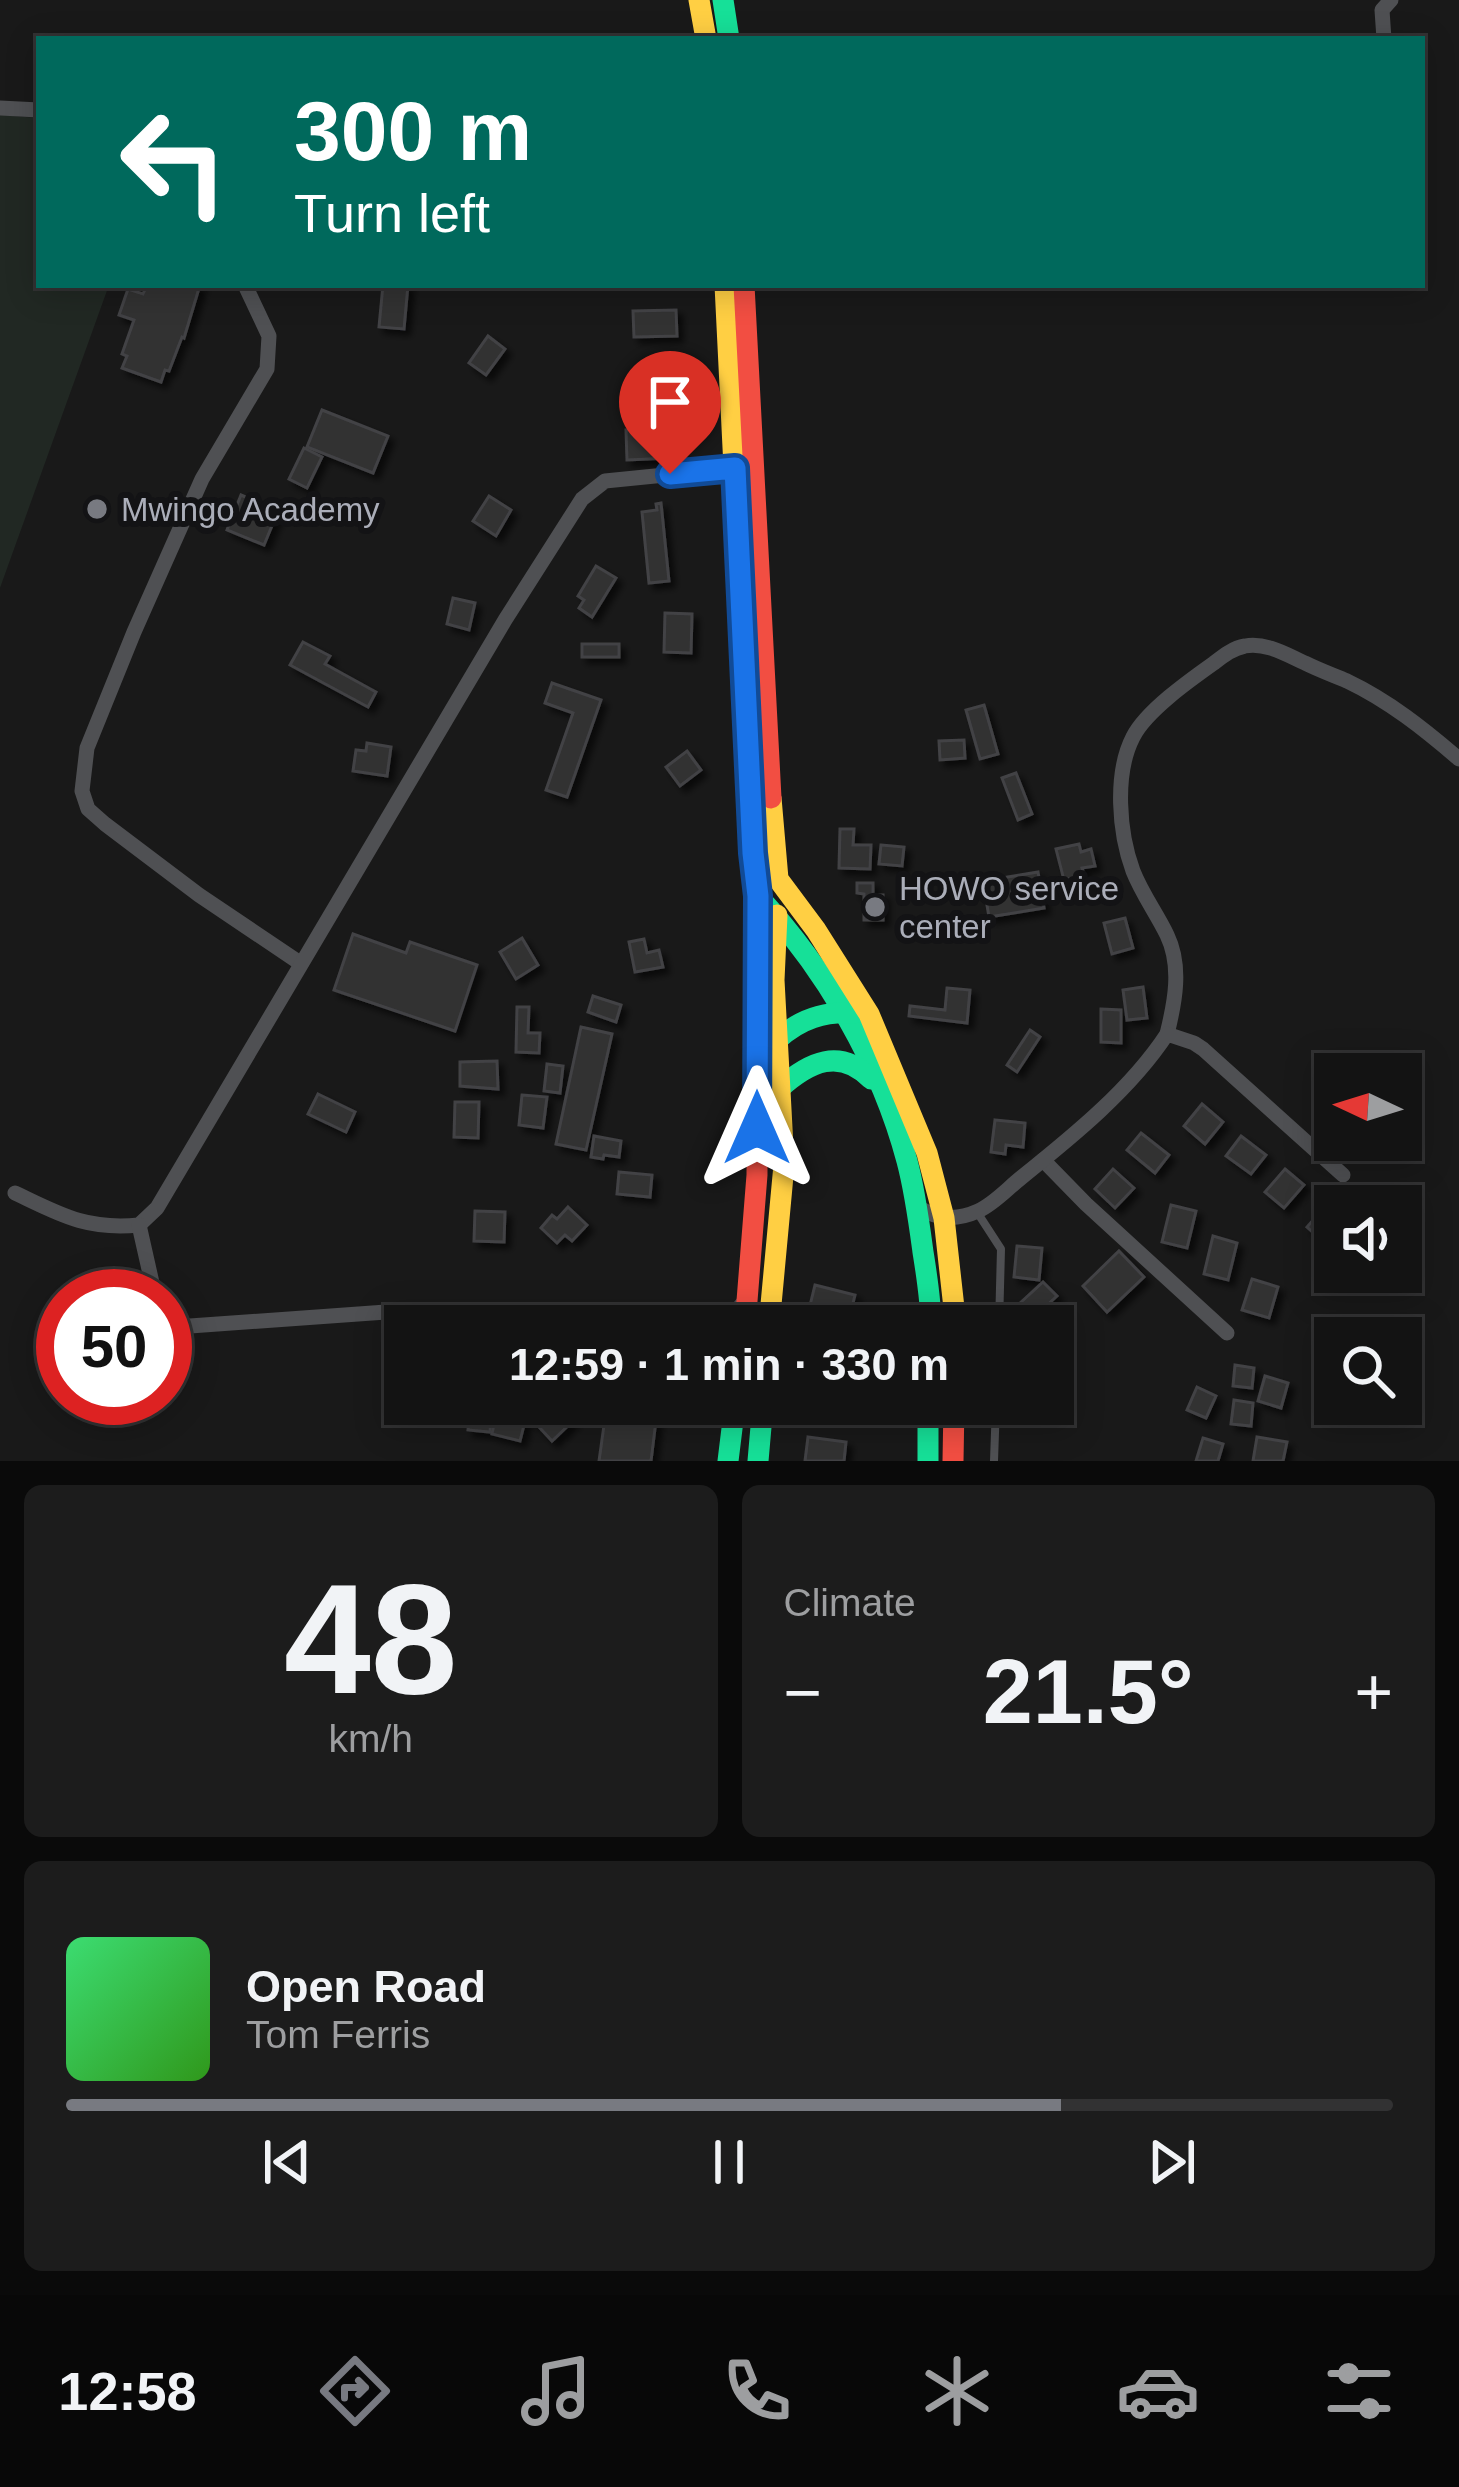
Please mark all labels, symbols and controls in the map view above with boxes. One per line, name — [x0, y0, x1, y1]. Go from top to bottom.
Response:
icon: left — [96, 84, 252, 240]
text: 300 m — [294, 84, 532, 178]
text: Turn left — [294, 183, 490, 243]
pin — [619, 351, 721, 474]
icon: arrive — [637, 369, 703, 435]
place label: Mwingo Academy — [121, 491, 380, 528]
marker: Mwingo Academy — [84, 496, 110, 522]
place label: HOWO service center — [899, 870, 1119, 945]
marker: HOWO service center — [862, 894, 888, 920]
north arrow — [1314, 1053, 1422, 1161]
map controls — [1314, 1053, 1422, 1425]
position arrow — [694, 1065, 820, 1191]
button: sound — [1314, 1185, 1422, 1293]
speed limit sign: 50 — [36, 1269, 192, 1425]
button: search — [1314, 1317, 1422, 1425]
text: 12:59 · 1 min · 330 m — [509, 1339, 949, 1390]
text: 48 — [284, 1552, 458, 1726]
text: Climate — [784, 1581, 916, 1624]
text: 21.5° — [983, 1642, 1194, 1742]
text: − — [784, 1655, 822, 1729]
text: + — [1354, 1655, 1393, 1729]
text: km/h — [328, 1717, 413, 1760]
text: Open Road — [246, 1961, 486, 2012]
text: Tom Ferris — [246, 2013, 430, 2056]
icon: previous — [254, 2129, 320, 2195]
icon: pause — [696, 2129, 762, 2195]
icon: next — [1139, 2129, 1205, 2195]
icon: directions — [313, 2349, 397, 2433]
icon: music — [514, 2349, 598, 2433]
icon: phone — [715, 2349, 799, 2433]
icon: climate — [915, 2349, 999, 2433]
icon: car — [1116, 2349, 1200, 2433]
icon: filters — [1317, 2349, 1401, 2433]
text: 12:58 — [58, 2361, 196, 2421]

